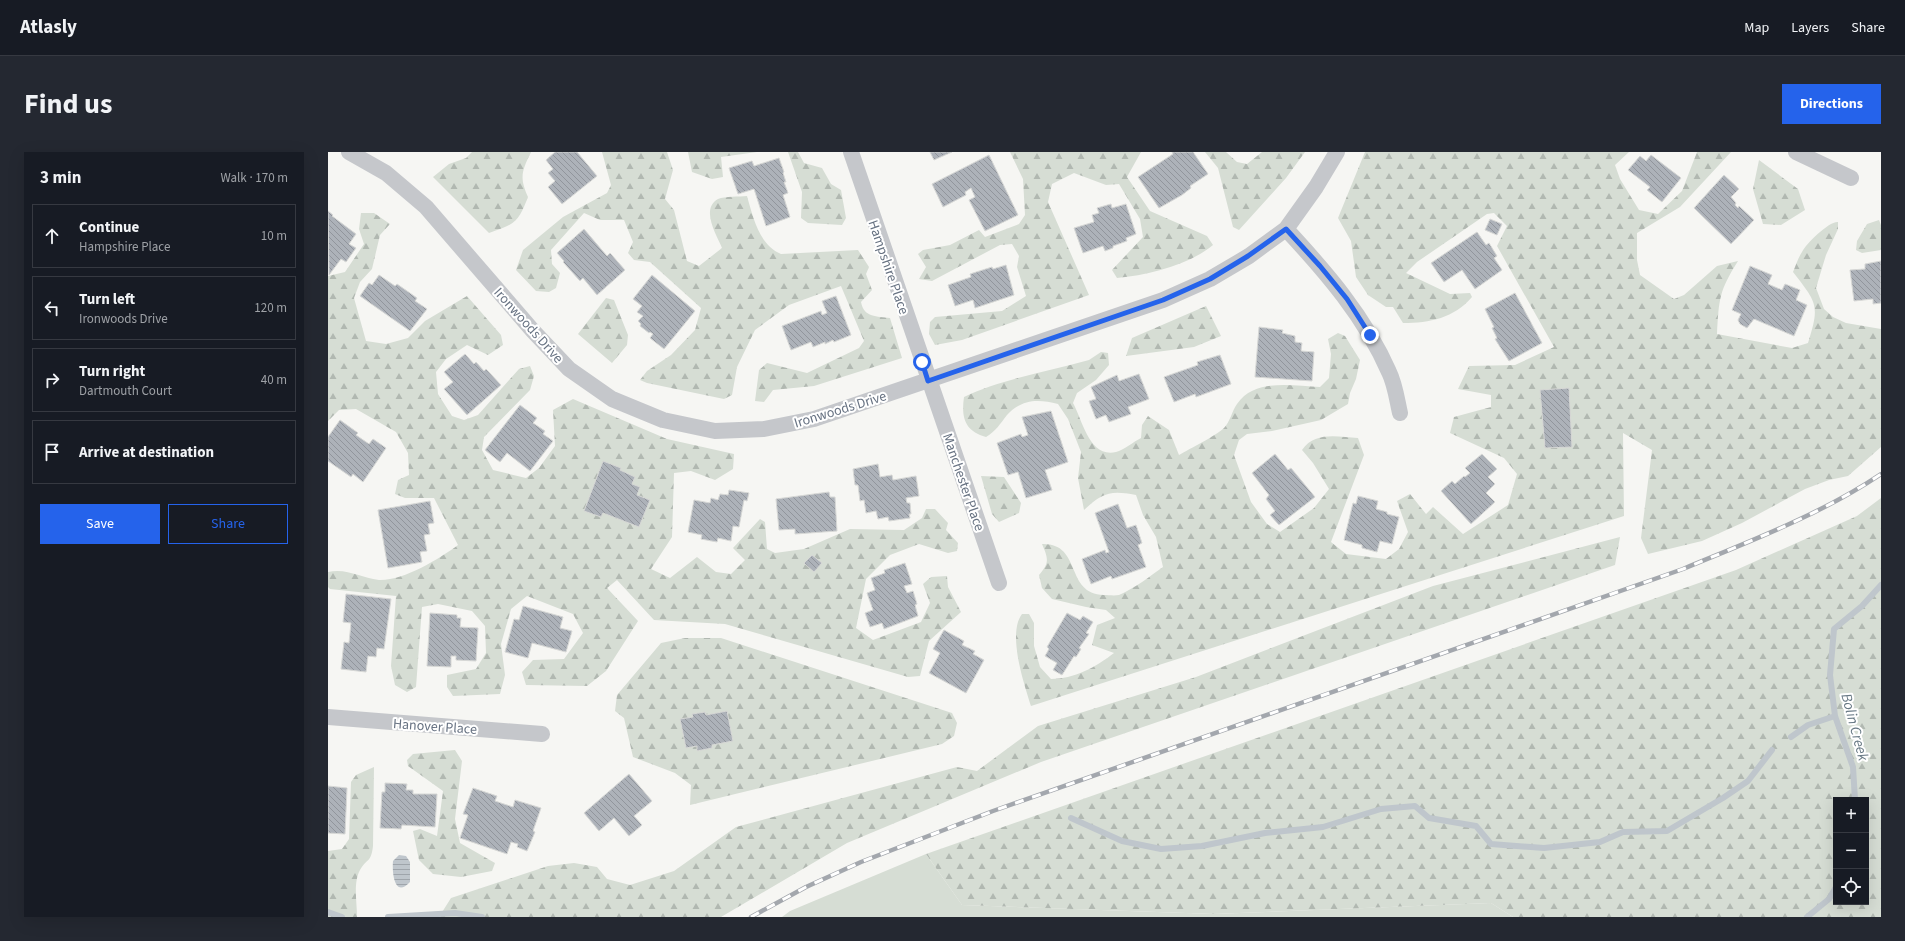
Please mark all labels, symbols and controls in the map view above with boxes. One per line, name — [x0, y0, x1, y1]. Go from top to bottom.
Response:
text: Atlasly — [20, 14, 77, 41]
text: Map — [1744, 18, 1769, 38]
text: Layers — [1791, 18, 1829, 38]
text: Share — [1851, 18, 1885, 38]
text: Find us — [24, 84, 112, 124]
button: Directions — [1782, 84, 1881, 124]
text: 3 min — [40, 166, 81, 190]
text: Walk · 170 m — [220, 169, 288, 187]
text: Continue — [79, 217, 139, 238]
street label: Hampshire Place — [863, 218, 914, 317]
icon: ahead — [41, 225, 63, 247]
text: 10 m — [261, 227, 287, 245]
text: Hampshire Place — [79, 238, 170, 256]
street label: Ironwoods Drive — [489, 283, 568, 368]
text: Turn left — [79, 289, 135, 310]
icon: left — [41, 297, 63, 319]
text: 120 m — [254, 299, 287, 317]
text: Ironwoods Drive — [79, 310, 168, 328]
route end — [1361, 326, 1379, 344]
route start — [913, 353, 931, 371]
text: Turn right — [79, 361, 145, 382]
icon: right — [41, 369, 63, 391]
text: 40 m — [261, 371, 287, 389]
text: Dartmouth Court — [79, 382, 172, 400]
street label: Ironwoods Drive — [792, 386, 889, 433]
street label: Manchester Place — [937, 431, 989, 534]
icon: arrive — [41, 441, 63, 463]
text: Arrive at destination — [79, 442, 214, 463]
button: Save — [40, 504, 160, 544]
button: Share — [168, 504, 288, 544]
water label: Bolin Creek — [1835, 691, 1874, 764]
street label: Hanover Place — [392, 714, 478, 740]
map controls — [1833, 797, 1869, 905]
button: + — [1833, 797, 1869, 833]
button: − — [1833, 833, 1869, 869]
button: locate — [1833, 869, 1869, 905]

